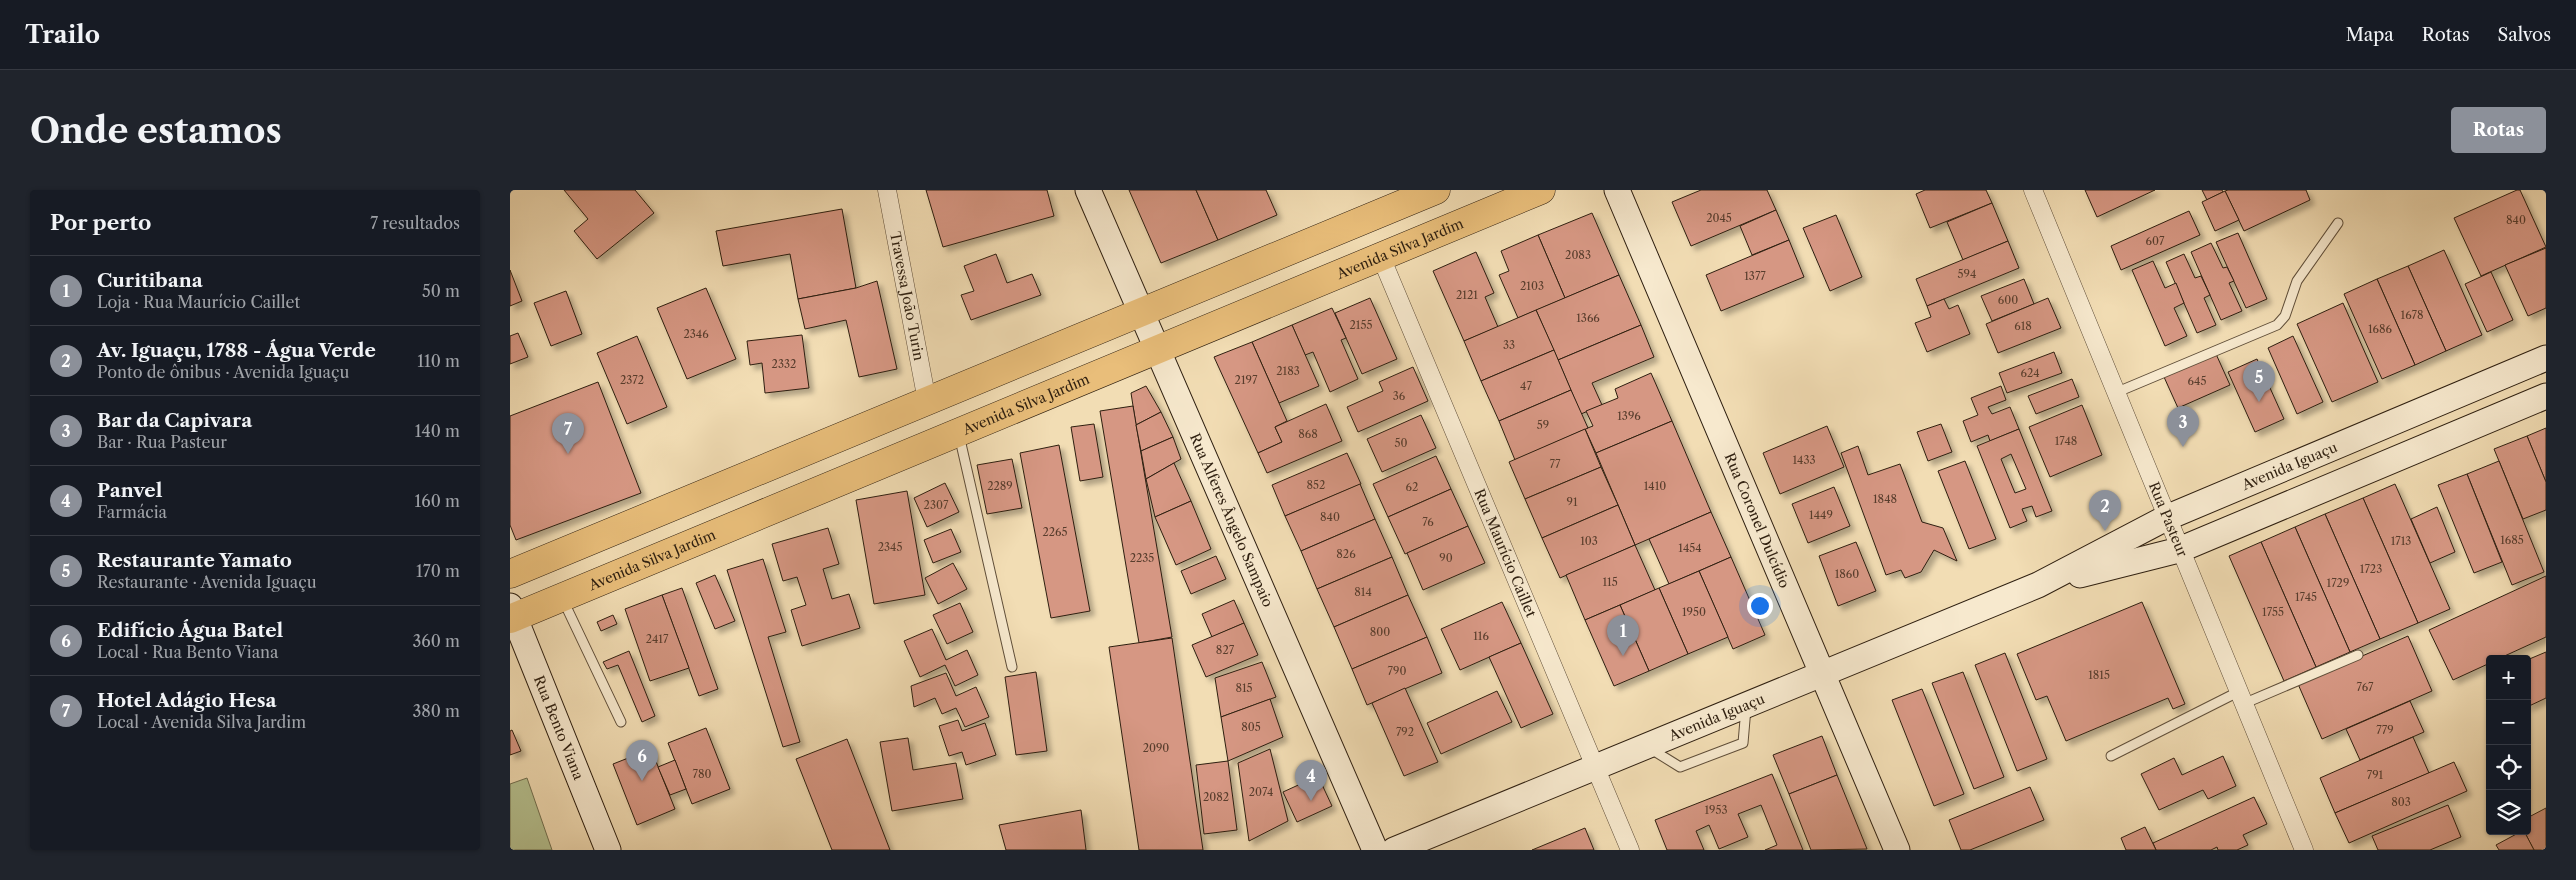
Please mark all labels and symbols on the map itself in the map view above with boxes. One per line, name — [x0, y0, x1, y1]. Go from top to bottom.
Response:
house number: 2045 — [1706, 211, 1732, 225]
house number: 840 — [2506, 213, 2526, 227]
street label: Avenida Silva Jardim — [1333, 214, 1466, 283]
street label: Travessa João Turin — [886, 230, 928, 362]
house number: 607 — [2146, 234, 2165, 248]
house number: 2083 — [1565, 248, 1591, 262]
house number: 594 — [1958, 267, 1976, 281]
house number: 1377 — [1744, 269, 1766, 283]
house number: 2103 — [1520, 279, 1544, 293]
house number: 2121 — [1456, 288, 1478, 302]
house number: 600 — [1998, 293, 2018, 307]
house number: 1678 — [2401, 308, 2423, 322]
house number: 1366 — [1576, 311, 1600, 325]
house number: 2155 — [1350, 318, 1372, 332]
house number: 618 — [2014, 319, 2032, 333]
house number: 1686 — [2368, 322, 2393, 336]
house number: 2346 — [683, 327, 709, 341]
house number: 33 — [1503, 338, 1515, 352]
house number: 2332 — [772, 357, 796, 371]
pin: 5 — [2243, 361, 2275, 402]
house number: 2183 — [1276, 364, 1300, 378]
house number: 624 — [2020, 366, 2040, 380]
street label: Avenida Silva Jardim — [959, 370, 1092, 439]
house number: 2372 — [620, 373, 644, 387]
house number: 2197 — [1235, 373, 1258, 387]
house number: 645 — [2188, 374, 2206, 388]
house number: 47 — [1520, 379, 1532, 393]
house number: 36 — [1393, 389, 1406, 403]
pin: 3 — [2167, 406, 2199, 447]
house number: 1396 — [1617, 409, 1641, 423]
pin: 7 — [552, 413, 584, 454]
house number: 59 — [1537, 418, 1549, 432]
house number: 868 — [1298, 427, 1318, 441]
street label: Rua Alferes Ângelo Sampaio — [1186, 430, 1277, 610]
house number: 1748 — [2055, 434, 2077, 448]
house number: 50 — [1395, 436, 1407, 450]
street label: Avenida Iguaçu — [2238, 438, 2340, 494]
street label: Rua Coronel Dulcídio — [1721, 450, 1794, 591]
house number: 1433 — [1792, 453, 1816, 467]
house number: 77 — [1550, 457, 1561, 471]
house number: 852 — [1307, 478, 1325, 492]
house number: 2289 — [987, 479, 1013, 493]
house number: 1410 — [1644, 479, 1666, 493]
street label: Rua Pasteur — [2145, 479, 2192, 560]
house number: 62 — [1406, 480, 1418, 494]
street label: Rua Maurício Caillet — [1470, 486, 1540, 620]
pin: 2 — [2089, 490, 2121, 531]
house number: 1848 — [1873, 492, 1897, 506]
house number: 91 — [1566, 495, 1578, 509]
house number: 2307 — [924, 498, 949, 512]
house number: 1449 — [1809, 508, 1833, 522]
house number: 840 — [1320, 510, 1340, 524]
house number: 76 — [1422, 515, 1434, 529]
street label: Avenida Silva Jardim — [585, 525, 718, 595]
house number: 2265 — [1042, 525, 1068, 539]
house number: 1685 — [2500, 533, 2524, 547]
house number: 103 — [1580, 534, 1598, 548]
house number: 1713 — [2391, 534, 2411, 548]
house number: 2345 — [878, 540, 902, 554]
house number: 1454 — [1678, 541, 1702, 555]
house number: 826 — [1336, 547, 1356, 561]
house number: 2235 — [1130, 551, 1154, 565]
house number: 90 — [1439, 551, 1453, 565]
house number: 1723 — [2360, 562, 2382, 576]
house number: 1860 — [1835, 567, 1859, 581]
house number: 115 — [1602, 575, 1618, 589]
house number: 1729 — [2327, 576, 2349, 590]
house number: 814 — [1354, 585, 1372, 599]
house number: 1745 — [2295, 590, 2317, 604]
your location — [1747, 593, 1773, 619]
house number: 1950 — [1682, 605, 1706, 619]
house number: 1755 — [2262, 605, 2284, 619]
pin: 1 — [1607, 615, 1639, 656]
house number: 800 — [1370, 625, 1390, 639]
house number: 116 — [1473, 629, 1489, 643]
house number: 2417 — [646, 632, 669, 646]
house number: 827 — [1216, 643, 1235, 657]
house number: 790 — [1388, 664, 1406, 678]
house number: 1815 — [2088, 668, 2110, 682]
street label: Rua Bento Viana — [530, 673, 588, 783]
house number: 767 — [2357, 680, 2374, 694]
house number: 815 — [1235, 681, 1253, 695]
street label: Avenida Iguaçu — [1665, 689, 1768, 745]
house number: 805 — [1241, 720, 1261, 734]
house number: 779 — [2376, 723, 2394, 737]
house number: 792 — [1396, 725, 1414, 739]
pin: 6 — [626, 740, 658, 781]
house number: 2090 — [1143, 741, 1169, 755]
pin: 4 — [1295, 760, 1327, 801]
house number: 780 — [693, 767, 711, 781]
house number: 791 — [2367, 768, 2384, 782]
house number: 2074 — [1249, 785, 1273, 799]
house number: 2082 — [1203, 790, 1229, 804]
house number: 803 — [2391, 795, 2411, 809]
house number: 1953 — [1704, 803, 1728, 817]

